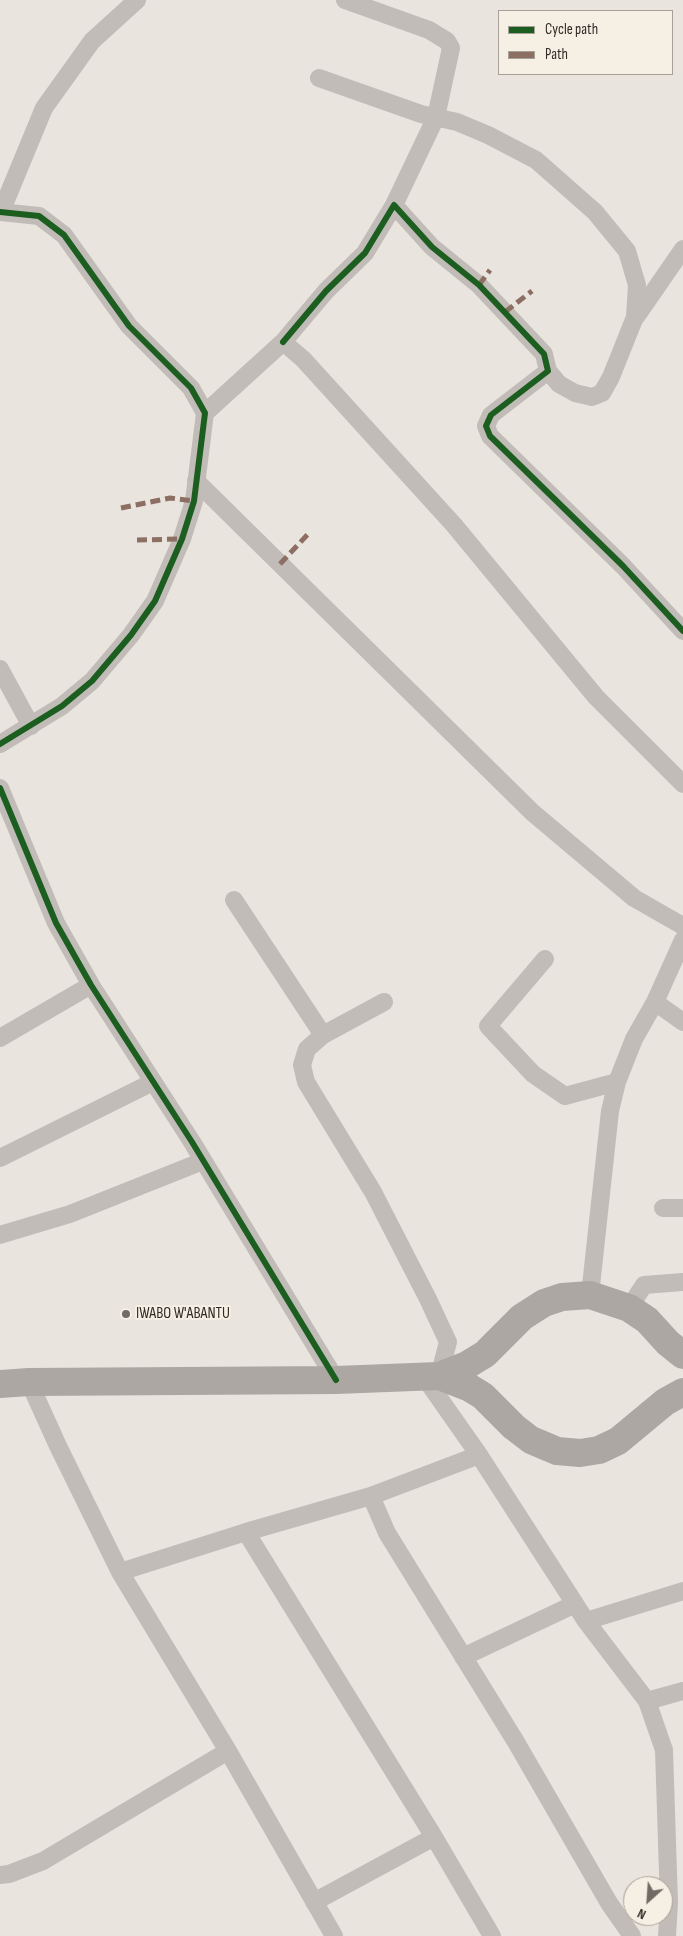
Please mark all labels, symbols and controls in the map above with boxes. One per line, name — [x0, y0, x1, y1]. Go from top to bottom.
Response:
legend — [498, 10, 673, 75]
text: Cycle path — [545, 20, 598, 39]
text: Path — [545, 45, 568, 64]
place label: IWABO W'ABANTU — [136, 1304, 230, 1324]
marker: IWABO W'ABANTU — [120, 1308, 132, 1320]
north arrow — [623, 1876, 673, 1926]
text: N — [635, 1905, 649, 1923]

